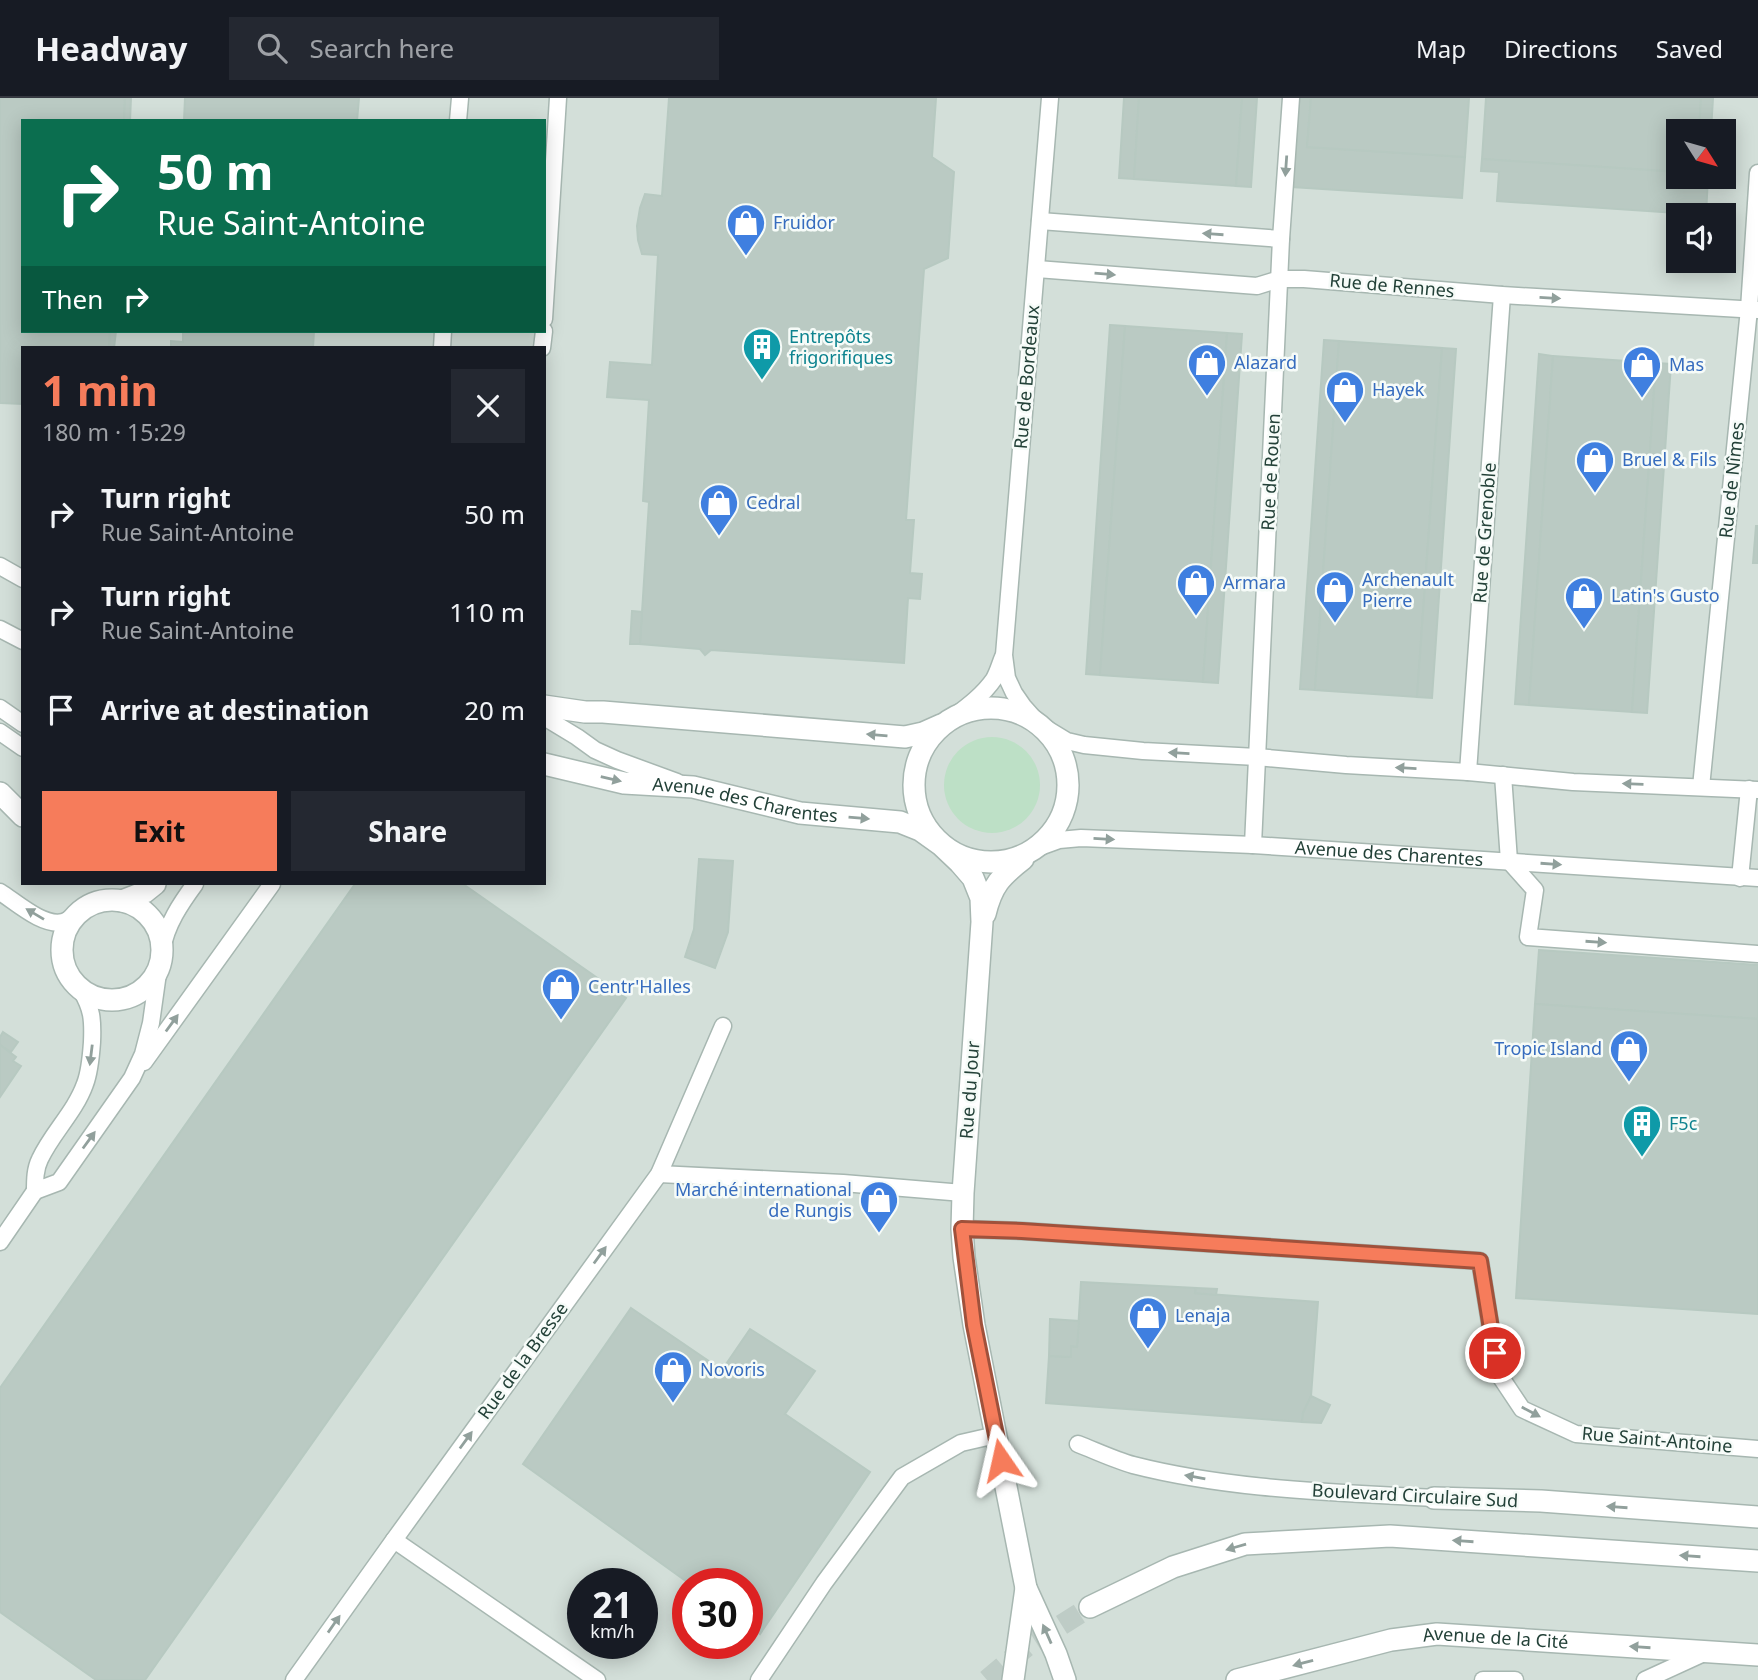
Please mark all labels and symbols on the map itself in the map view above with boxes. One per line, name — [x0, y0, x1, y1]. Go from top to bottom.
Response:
north arrow — [1666, 119, 1736, 189]
one-way arrow — [1280, 155, 1291, 177]
shop icon: Fruidor — [725, 202, 767, 257]
place label: Fruidor — [773, 210, 836, 234]
one-way arrow — [1202, 228, 1224, 239]
street label: Rue de Rennes — [1329, 268, 1456, 302]
one-way arrow — [1094, 269, 1116, 280]
one-way arrow — [1539, 293, 1561, 304]
street label: Rue de Bordeaux — [1008, 303, 1044, 450]
place label: Entrepôts frigorifiques — [789, 324, 893, 369]
building icon: Entrepôts frigorifiques — [741, 326, 783, 381]
shop icon: Alazard — [1186, 342, 1228, 397]
shop icon: Mas — [1621, 344, 1663, 399]
place label: Alazard — [1234, 350, 1297, 374]
place label: Mas — [1669, 352, 1704, 376]
shop icon: Hayek — [1324, 369, 1366, 424]
place label: Hayek — [1372, 377, 1425, 401]
street label: Rue de Rouen — [1255, 413, 1285, 531]
street label: Rue de Nîmes — [1713, 420, 1749, 539]
shop icon: Bruel & Fils — [1574, 439, 1616, 494]
place label: Bruel & Fils — [1622, 447, 1717, 471]
street label: Rue de Grenoble — [1467, 462, 1501, 604]
shop icon: Cedral — [698, 482, 740, 537]
place label: Cedral — [746, 490, 800, 514]
shop icon: Armara — [1175, 562, 1217, 617]
place label: Archenault Pierre — [1362, 567, 1454, 612]
shop icon: Archenault Pierre — [1314, 569, 1356, 624]
place label: Armara — [1223, 570, 1286, 594]
shop icon: Latin's Gusto — [1563, 575, 1605, 630]
place label: Latin's Gusto — [1611, 583, 1720, 607]
one-way arrow — [866, 729, 888, 740]
one-way arrow — [1168, 748, 1190, 759]
one-way arrow — [1395, 763, 1417, 774]
street label: Avenue des Charentes — [652, 772, 839, 827]
one-way arrow — [600, 774, 622, 785]
one-way arrow — [1622, 779, 1644, 790]
one-way arrow — [848, 813, 870, 824]
one-way arrow — [1093, 833, 1115, 844]
street label: Avenue des Charentes — [1294, 835, 1484, 871]
one-way arrow — [1540, 859, 1562, 870]
one-way arrow — [25, 908, 45, 921]
one-way arrow — [1585, 937, 1607, 948]
shop icon: Centr'Halles — [540, 966, 582, 1021]
place label: Centr'Halles — [588, 974, 691, 998]
one-way arrow — [165, 1014, 179, 1032]
shop icon: Tropic Island — [1608, 1028, 1650, 1083]
place label: Tropic Island — [1494, 1036, 1602, 1060]
street label: Rue du Jour — [954, 1039, 984, 1140]
one-way arrow — [85, 1044, 96, 1066]
building icon: F5c — [1621, 1103, 1663, 1158]
place label: F5c — [1669, 1111, 1698, 1135]
one-way arrow — [82, 1131, 96, 1149]
place label: Marché international de Rungis — [675, 1177, 852, 1222]
shop icon: Marché international de Rungis — [858, 1179, 900, 1234]
one-way arrow — [593, 1246, 607, 1265]
shop icon: Lenaja — [1127, 1295, 1169, 1350]
street label: Rue de la Bresse — [472, 1297, 573, 1424]
place label: Lenaja — [1175, 1303, 1231, 1327]
pin — [1465, 1323, 1525, 1383]
shop icon: Novoris — [652, 1349, 694, 1404]
place label: Novoris — [700, 1357, 765, 1381]
one-way arrow — [1521, 1407, 1541, 1418]
street label: Rue Saint-Antoine — [1581, 1420, 1733, 1458]
position arrow — [964, 1423, 1038, 1497]
one-way arrow — [459, 1430, 473, 1449]
one-way arrow — [1184, 1471, 1206, 1482]
street label: Boulevard Circulaire Sud — [1311, 1478, 1519, 1512]
one-way arrow — [1605, 1501, 1627, 1512]
one-way arrow — [1452, 1535, 1474, 1546]
one-way arrow — [1225, 1542, 1247, 1553]
one-way arrow — [1679, 1551, 1701, 1562]
speed limit sign: 30 — [672, 1568, 763, 1659]
one-way arrow — [326, 1615, 340, 1633]
street label: Avenue de la Cité — [1421, 1621, 1569, 1654]
one-way arrow — [1041, 1623, 1052, 1644]
one-way arrow — [1629, 1641, 1651, 1652]
one-way arrow — [1292, 1658, 1314, 1669]

